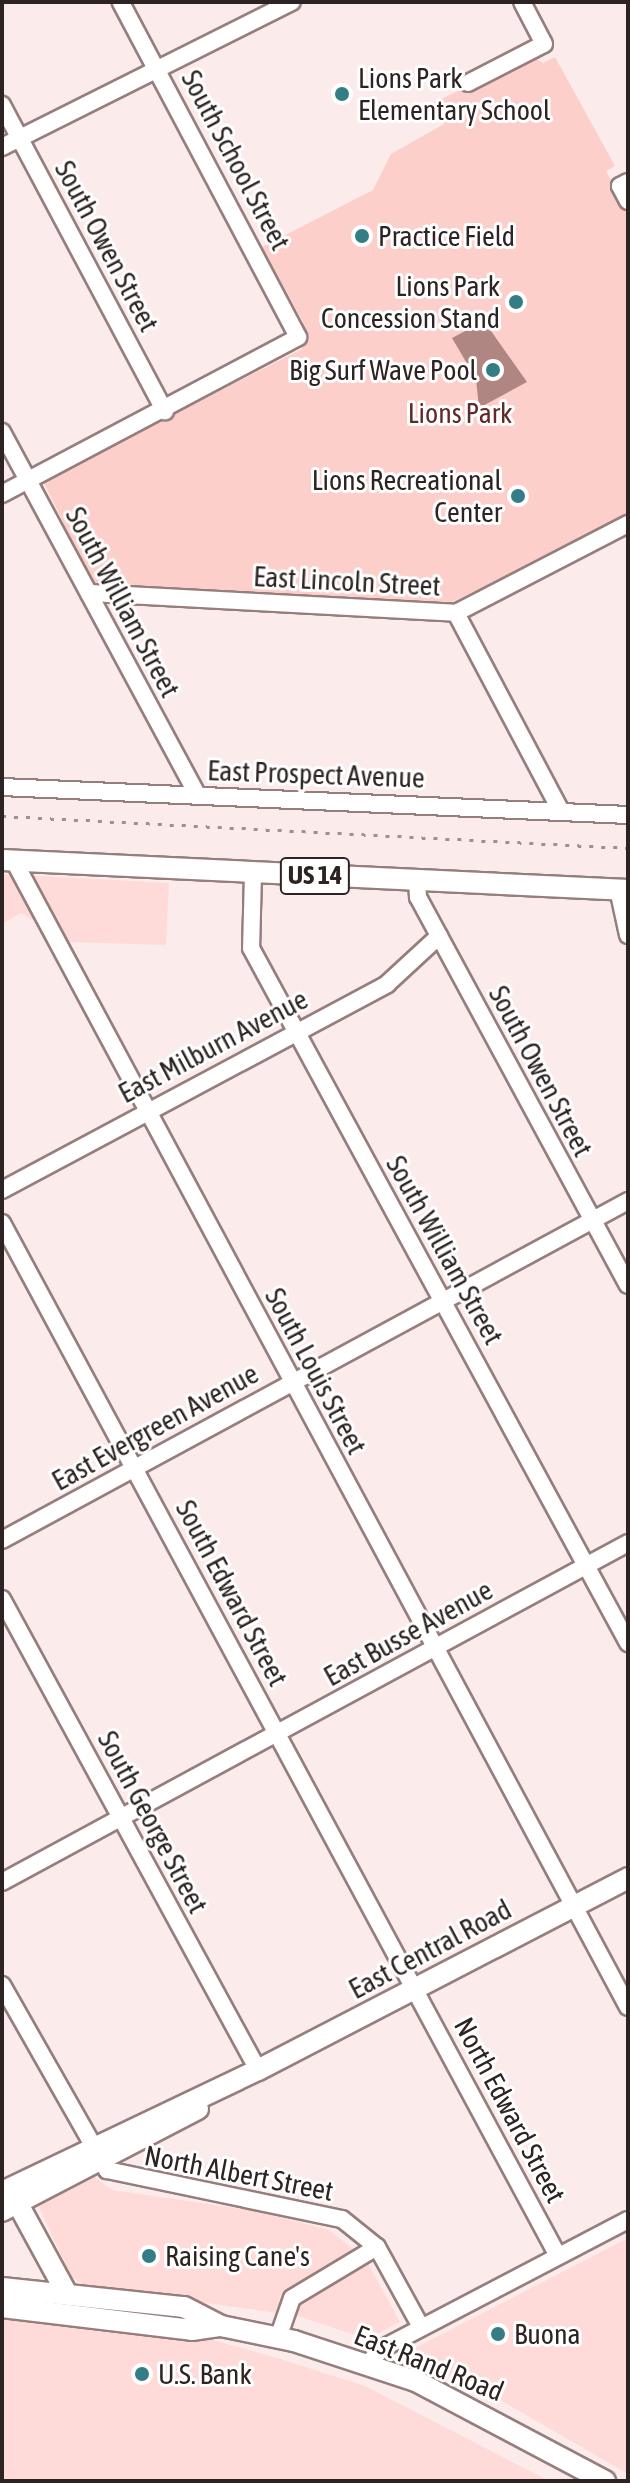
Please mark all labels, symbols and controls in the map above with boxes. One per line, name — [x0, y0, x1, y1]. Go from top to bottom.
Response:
place label: Lions Park Elementary School — [358, 61, 550, 127]
street label: South School Street — [175, 64, 297, 256]
marker: Lions Park Elementary School — [333, 85, 351, 103]
street label: South Owen Street — [48, 155, 166, 337]
place label: Practice Field — [378, 219, 515, 253]
marker: Practice Field — [353, 227, 371, 245]
place label: Lions Park Concession Stand — [321, 269, 500, 335]
marker: Lions Park Concession Stand — [507, 293, 525, 311]
place label: Big Surf Wave Pool — [289, 353, 477, 387]
marker: Big Surf Wave Pool — [484, 361, 502, 379]
park label: Lions Park — [408, 396, 512, 430]
place label: Lions Recreational Center — [312, 463, 502, 529]
marker: Lions Recreational Center — [509, 487, 527, 505]
street label: South William Street — [59, 501, 187, 703]
street label: East Lincoln Street — [253, 559, 441, 603]
street label: East Prospect Avenue — [207, 753, 425, 795]
road number: US 14 — [279, 854, 351, 898]
street label: South Owen Street — [482, 980, 600, 1162]
street label: East Milburn Avenue — [113, 982, 313, 1110]
street label: South William Street — [379, 1150, 511, 1350]
street label: South Louis Street — [258, 1282, 374, 1460]
street label: East Evergreen Avenue — [46, 1356, 264, 1498]
street label: South Edward Street — [169, 1494, 295, 1692]
street label: East Busse Avenue — [318, 1573, 498, 1693]
street label: South George Street — [91, 1725, 215, 1919]
street label: East Central Road — [343, 1892, 517, 2006]
street label: North Edward Street — [447, 2012, 573, 2208]
street label: North Albert Street — [142, 2138, 336, 2208]
place label: Raising Cane's — [165, 2239, 310, 2273]
marker: Raising Cane's — [140, 2247, 158, 2265]
place label: Buona — [514, 2317, 581, 2351]
street label: East Rand Road — [350, 2318, 508, 2408]
marker: Buona — [489, 2325, 507, 2343]
place label: U.S. Bank — [158, 2357, 252, 2391]
marker: U.S. Bank — [133, 2365, 151, 2383]

